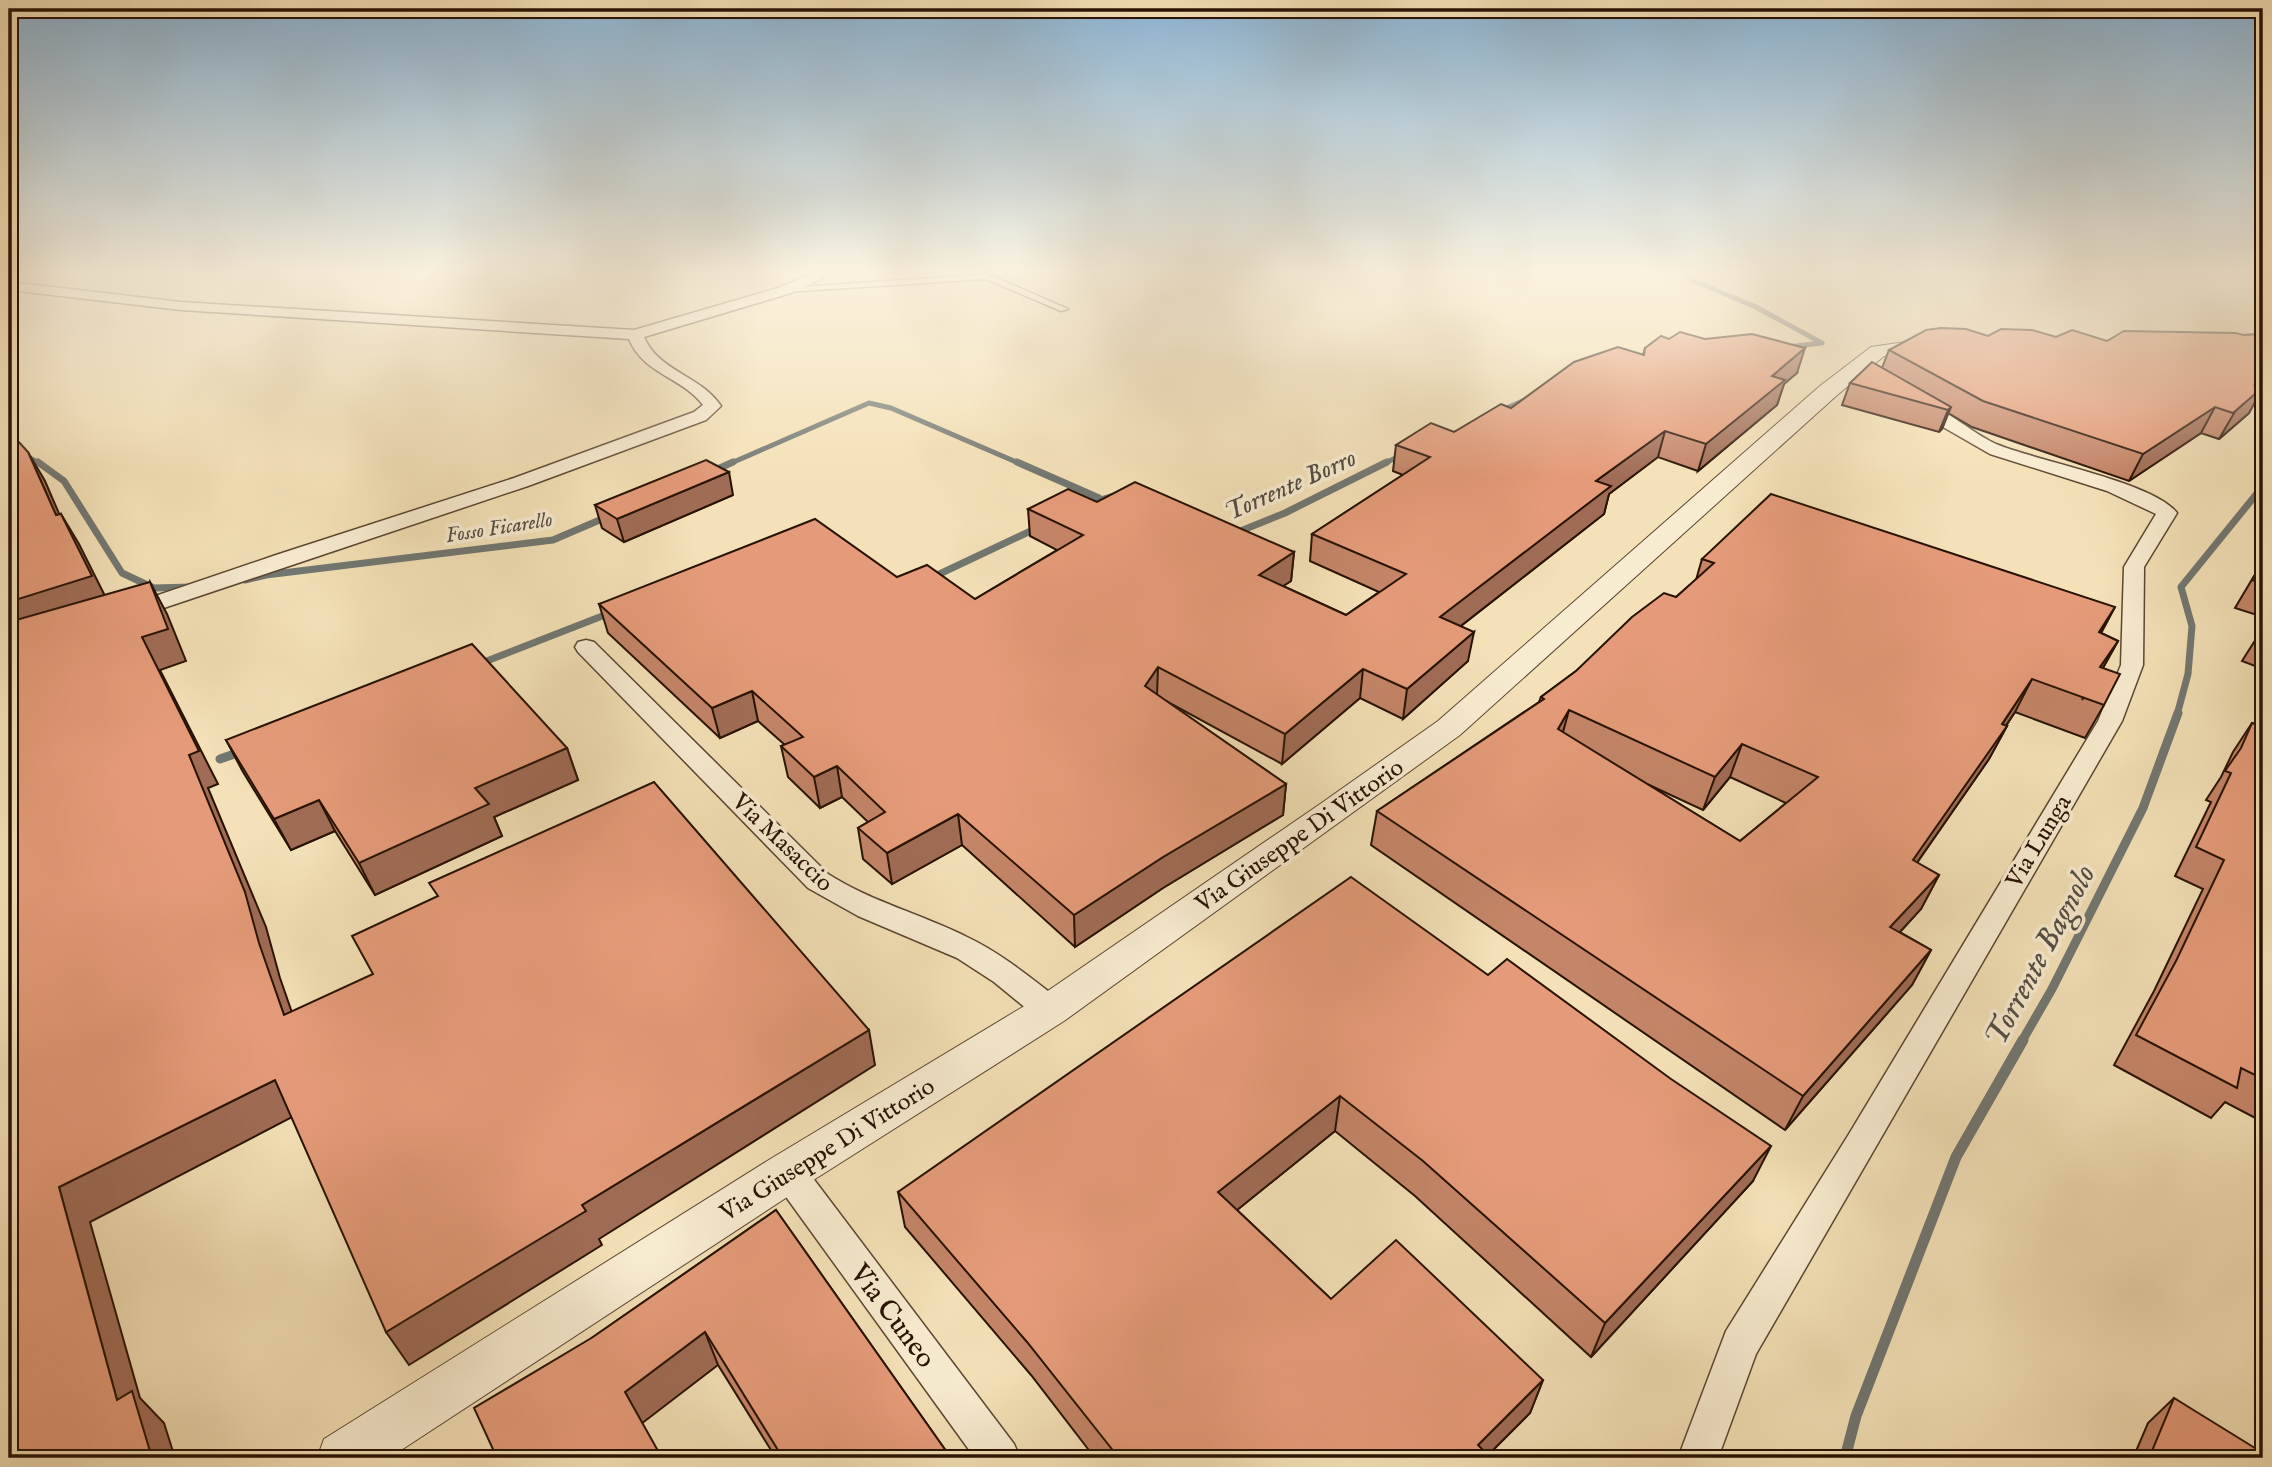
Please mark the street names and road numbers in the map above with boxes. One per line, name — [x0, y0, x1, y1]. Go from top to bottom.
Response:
street label: Via Giuseppe Di Vittorio — [1189, 753, 1410, 920]
street label: Via Masaccio — [724, 786, 839, 899]
street label: Via Lunga — [1999, 789, 2080, 895]
street label: Via Giuseppe Di Vittorio — [714, 1072, 941, 1230]
street label: Via Cuneo — [841, 1257, 943, 1376]

